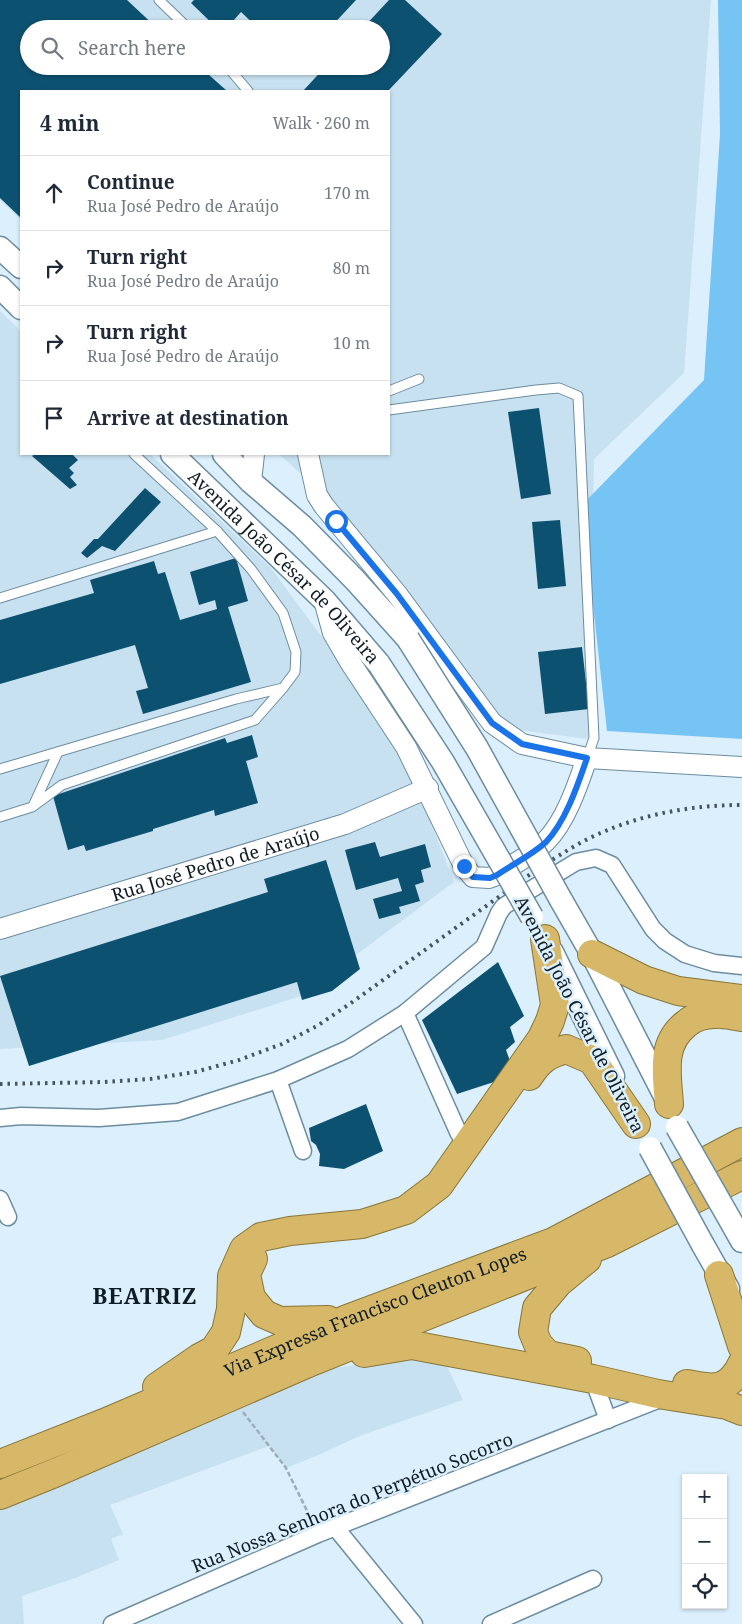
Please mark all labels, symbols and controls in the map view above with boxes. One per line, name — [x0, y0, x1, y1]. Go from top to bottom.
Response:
search box — [20, 20, 390, 75]
icon: search — [38, 34, 66, 62]
text: Search here — [78, 35, 186, 61]
text: 4 min — [40, 109, 99, 137]
text: Walk · 260 m — [273, 112, 370, 134]
text: Continue — [87, 169, 175, 195]
icon: ahead — [40, 179, 68, 207]
text: 170 m — [324, 182, 370, 204]
text: Rua José Pedro de Araújo — [87, 195, 279, 217]
text: Turn right — [87, 244, 187, 270]
icon: right — [40, 254, 68, 282]
text: 80 m — [333, 257, 370, 279]
text: Rua José Pedro de Araújo — [87, 270, 279, 292]
text: Turn right — [87, 319, 187, 345]
icon: right — [40, 329, 68, 357]
text: 10 m — [333, 332, 370, 354]
text: Rua José Pedro de Araújo — [87, 345, 279, 367]
icon: arrive — [40, 404, 68, 432]
text: Arrive at destination — [87, 405, 289, 431]
street label: Avenida João César de Oliveira — [183, 464, 385, 668]
route start — [325, 510, 348, 533]
street label: Rua José Pedro de Araújo — [108, 821, 322, 906]
route end — [453, 855, 476, 878]
street label: Avenida João César de Oliveira — [510, 891, 650, 1137]
street label: Via Expressa Francisco Cleuton Lopes — [220, 1241, 530, 1382]
district label: BEATRIZ — [93, 1280, 197, 1310]
street label: Rua Nossa Senhora do Perpétuo Socorro — [188, 1426, 516, 1578]
map controls — [682, 1474, 727, 1609]
button: + — [682, 1474, 727, 1519]
button: − — [682, 1519, 727, 1564]
button: locate — [682, 1564, 727, 1609]

